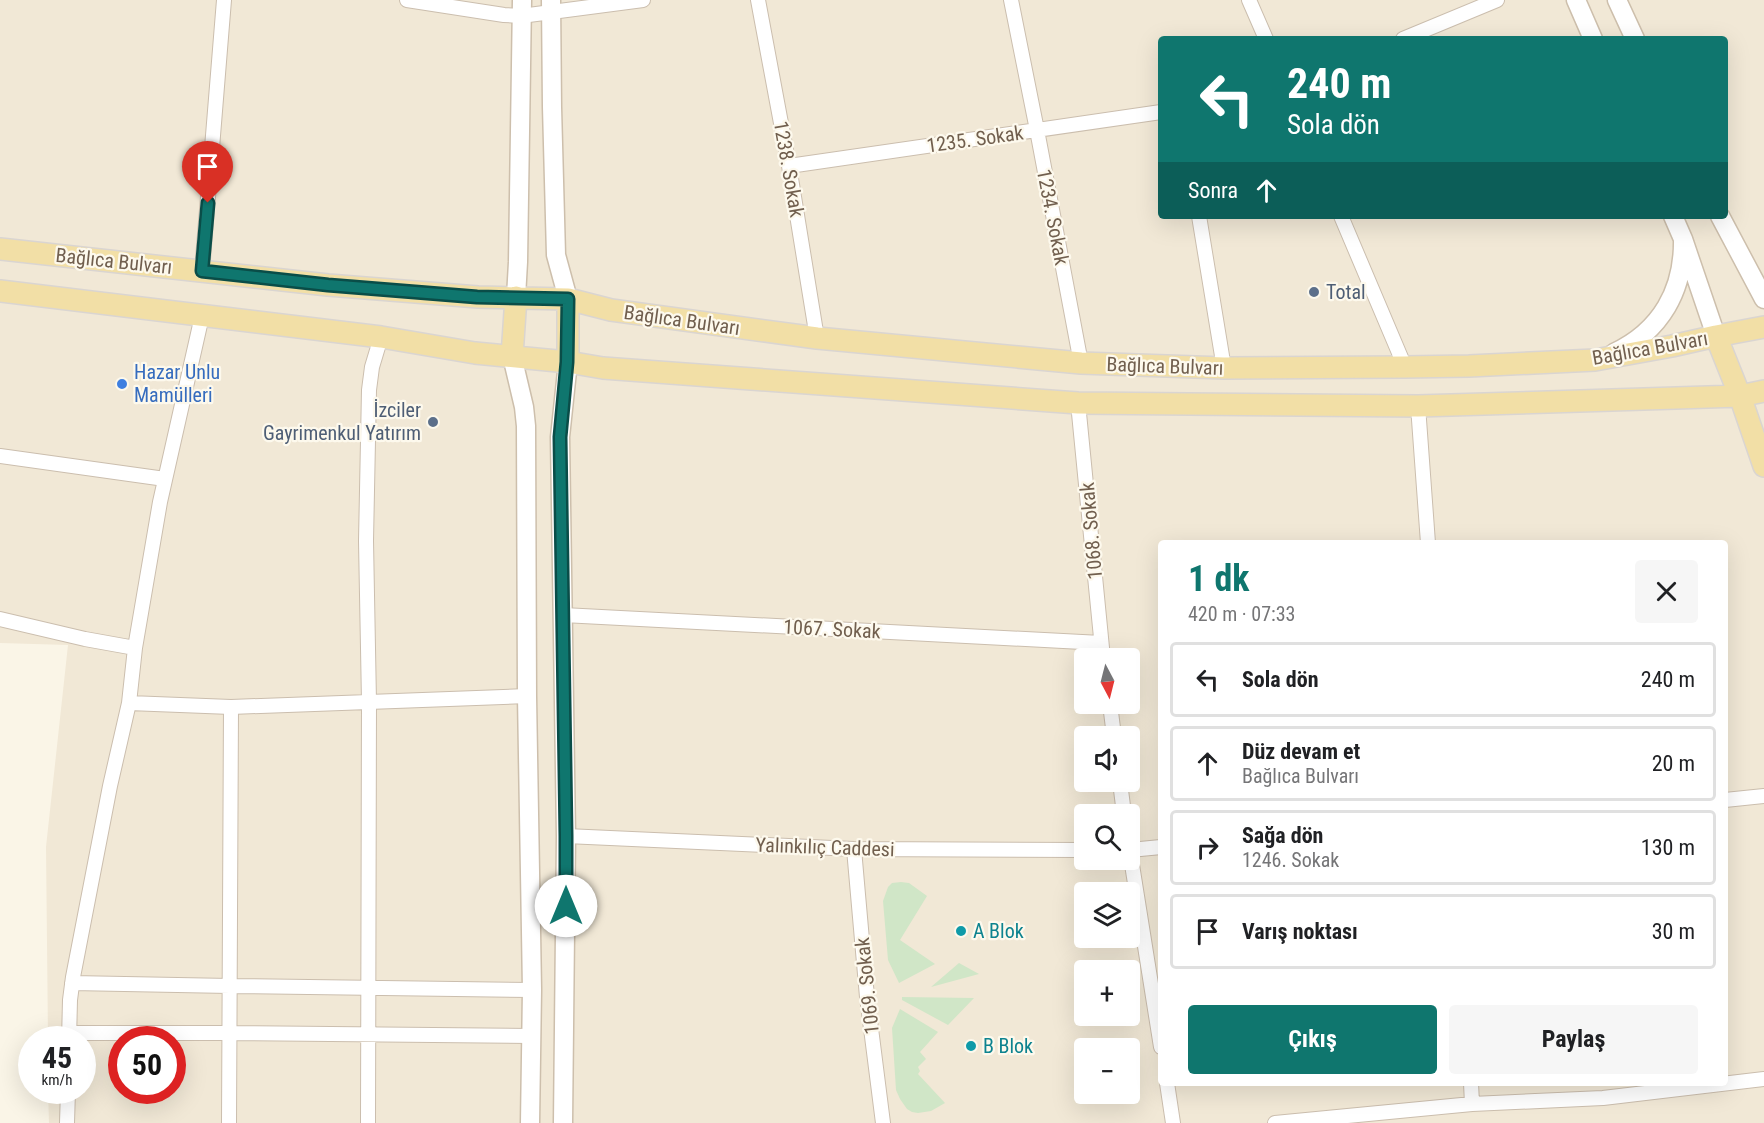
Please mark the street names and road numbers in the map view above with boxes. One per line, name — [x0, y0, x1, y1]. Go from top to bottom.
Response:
street label: 1238. Sokak — [769, 119, 809, 219]
street label: 1235. Sokak — [925, 120, 1025, 158]
street label: 1234. Sokak — [1032, 167, 1074, 267]
street label: Bağlıca Bulvarı — [55, 243, 173, 279]
street label: Bağlıca Bulvarı — [622, 300, 742, 340]
street label: Bağlıca Bulvarı — [1590, 326, 1710, 370]
street label: Bağlıca Bulvarı — [1106, 352, 1224, 380]
street label: 1068. Sokak — [1075, 481, 1107, 581]
street label: 1067. Sokak — [783, 614, 881, 644]
street label: Yalınkılıç Caddesi — [755, 833, 895, 861]
street label: 1069. Sokak — [850, 936, 884, 1036]

